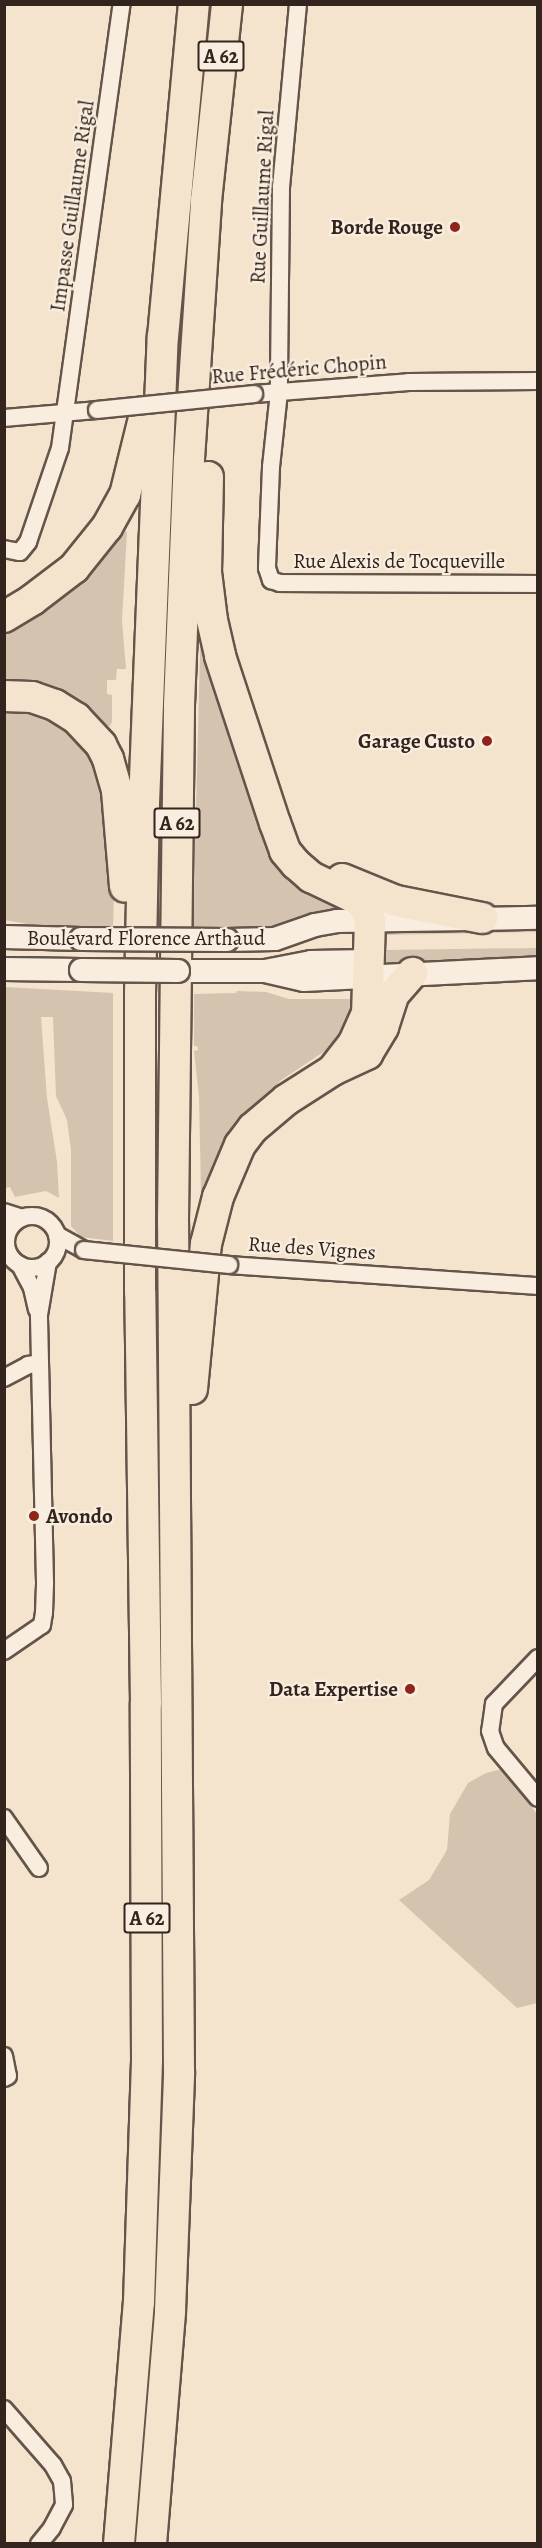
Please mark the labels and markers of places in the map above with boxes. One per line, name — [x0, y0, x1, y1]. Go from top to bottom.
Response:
place label: Borde Rouge — [331, 214, 443, 240]
marker: Borde Rouge — [448, 220, 462, 234]
place label: Garage Custo — [358, 728, 475, 754]
marker: Garage Custo — [480, 734, 494, 748]
place label: Avondo — [46, 1503, 113, 1529]
marker: Avondo — [27, 1509, 41, 1523]
place label: Data Expertise — [269, 1676, 398, 1702]
marker: Data Expertise — [403, 1682, 417, 1696]

